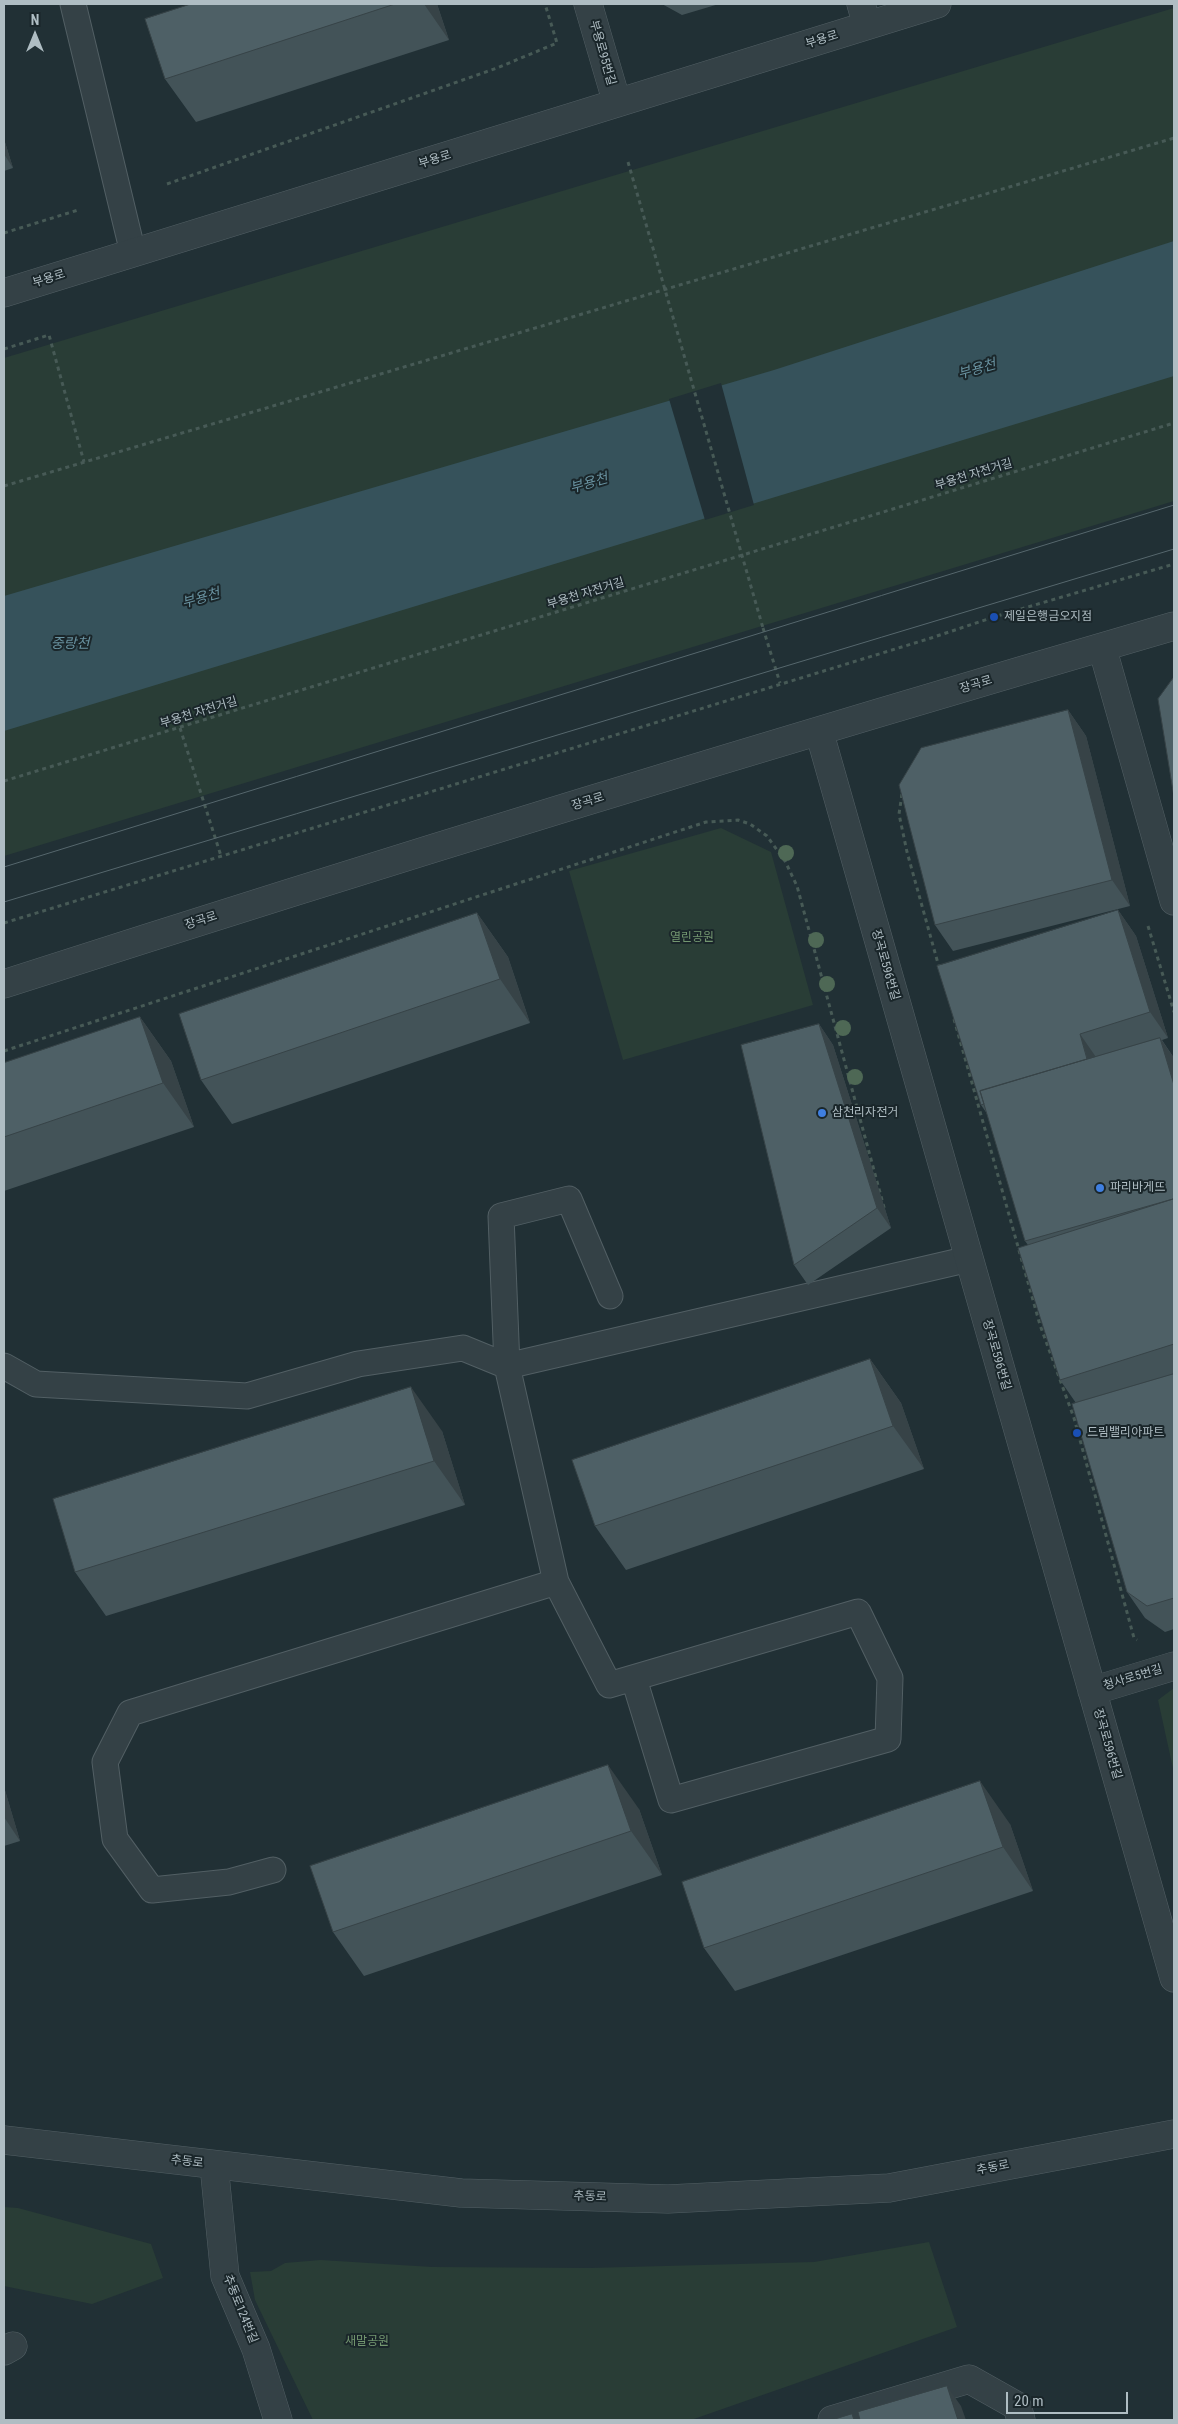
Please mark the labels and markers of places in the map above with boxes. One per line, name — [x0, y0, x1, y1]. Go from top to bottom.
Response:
place label: 제일은행금오지점 — [1004, 610, 1092, 624]
marker: 제일은행금오지점 — [988, 611, 1000, 623]
place label: 삼천리자전거 — [832, 1106, 898, 1120]
marker: 삼천리자전거 — [816, 1107, 828, 1119]
place label: 파리바게뜨 — [1110, 1181, 1165, 1195]
marker: 파리바게뜨 — [1094, 1182, 1106, 1194]
place label: 드림밸리아파트 — [1087, 1426, 1164, 1440]
marker: 드림밸리아파트 — [1071, 1427, 1083, 1439]

